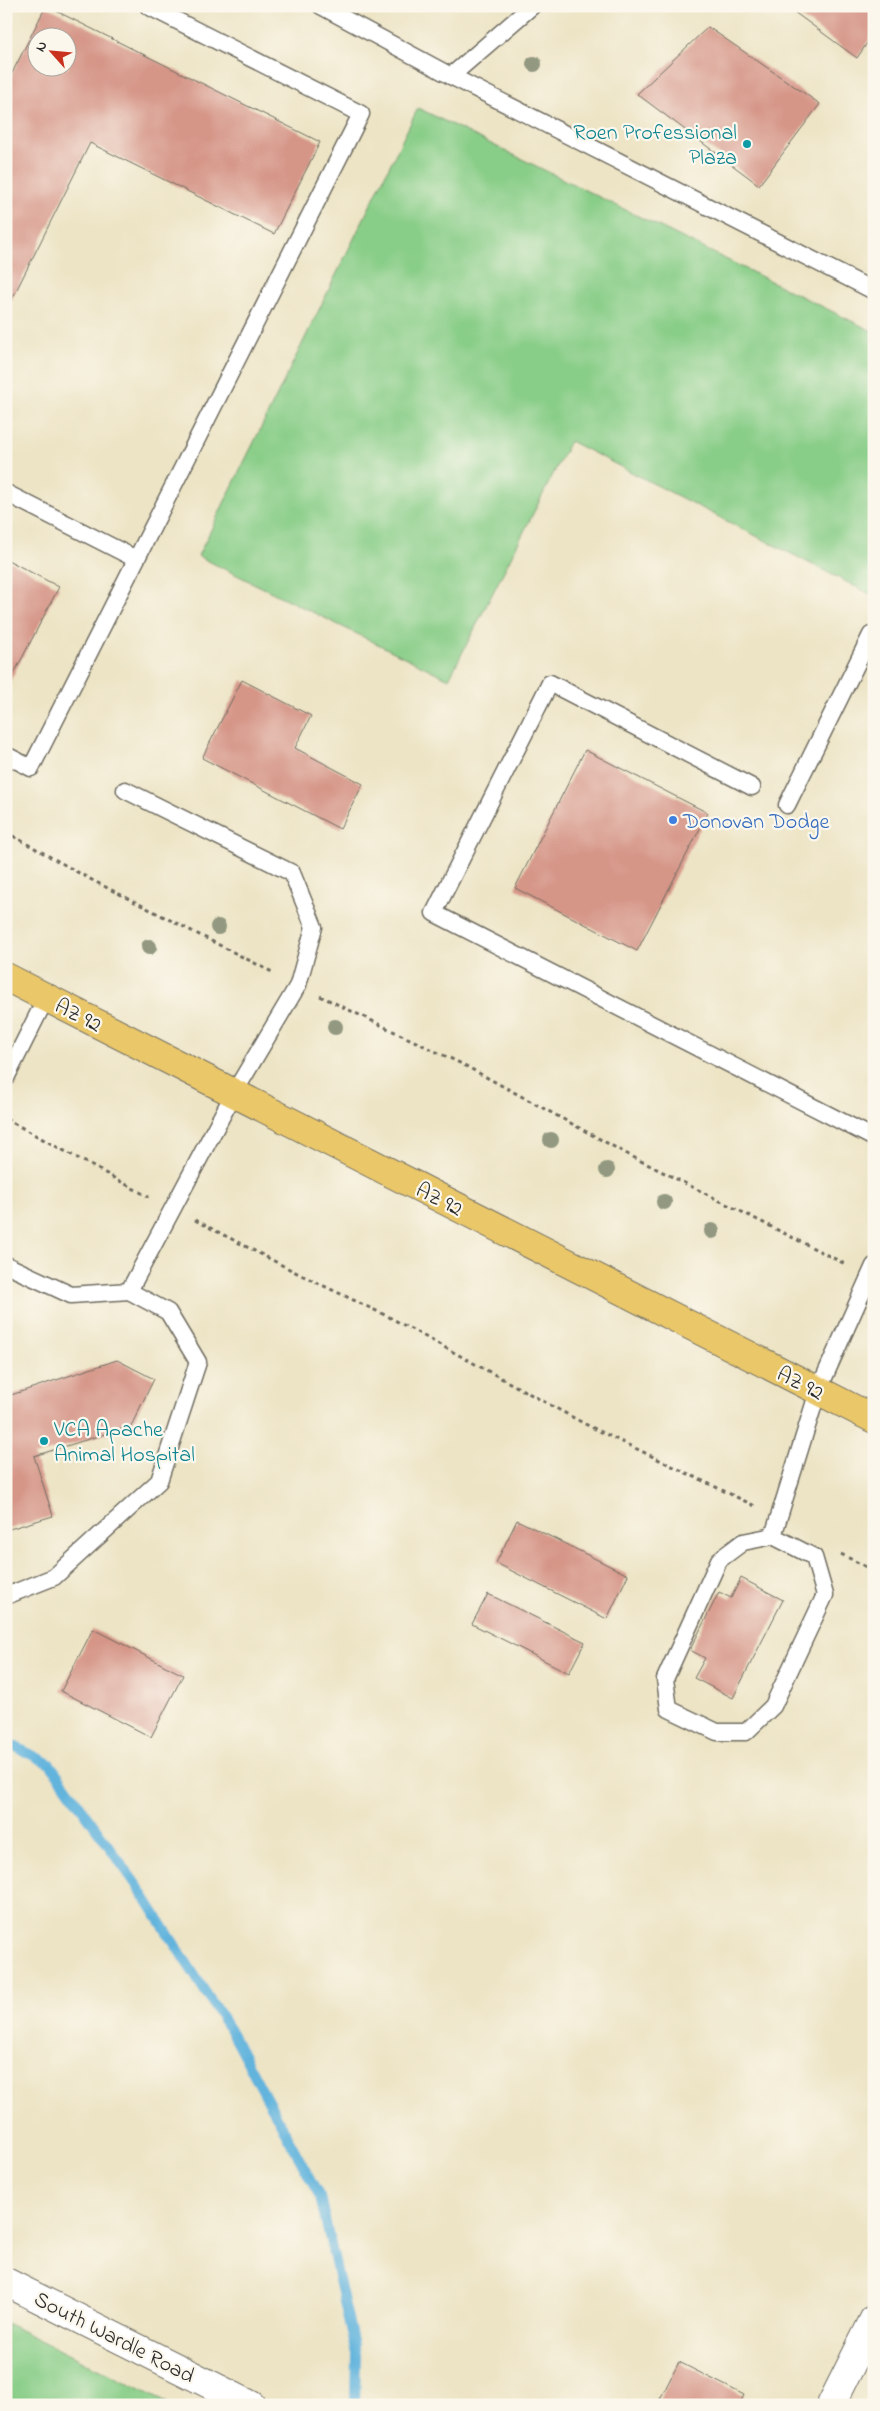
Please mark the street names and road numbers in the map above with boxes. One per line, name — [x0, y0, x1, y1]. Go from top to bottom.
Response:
street label: AZ 92 — [48, 991, 107, 1042]
street label: AZ 92 — [409, 1175, 468, 1226]
street label: AZ 92 — [770, 1359, 829, 1410]
street label: South Wardle Road — [28, 2284, 200, 2393]

